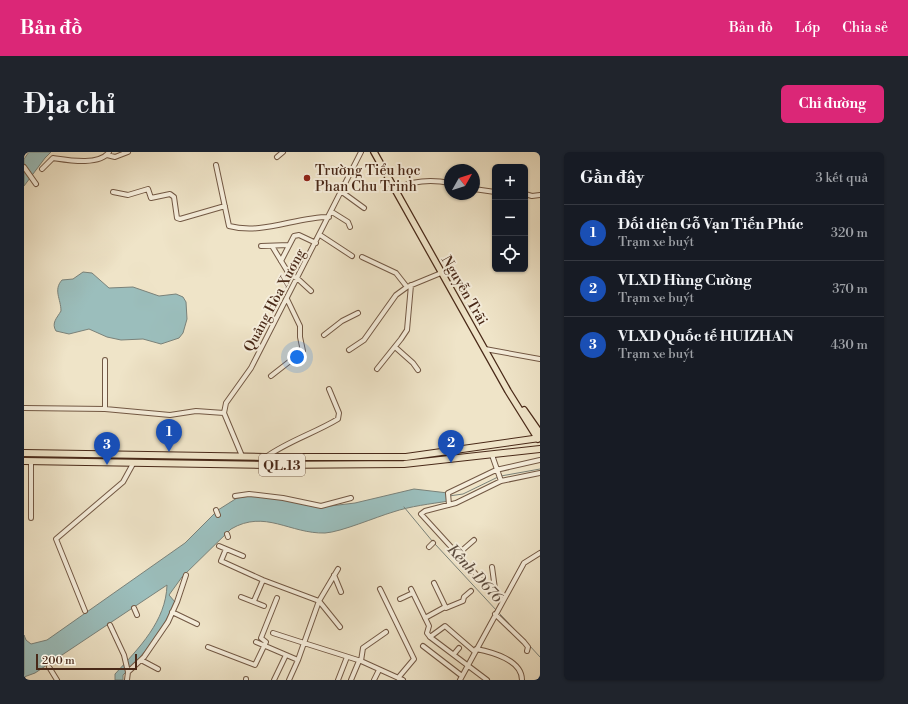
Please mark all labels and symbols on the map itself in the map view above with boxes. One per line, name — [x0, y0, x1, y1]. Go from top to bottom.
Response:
place label: Trường Tiểu học Phan Chu Trinh — [315, 162, 421, 196]
north arrow — [444, 164, 480, 200]
marker: Trường Tiểu học Phan Chu Trinh — [302, 173, 312, 183]
street label: Quảng Hòa Xương — [240, 245, 310, 355]
street label: Nguyễn Trãi — [437, 252, 491, 329]
your location — [287, 347, 307, 367]
pin: 1 — [156, 419, 182, 452]
pin: 2 — [438, 430, 464, 463]
pin: 3 — [94, 432, 120, 465]
road number: QL.13 — [259, 454, 305, 476]
water label: Kênh D676 — [443, 540, 507, 607]
scale bar — [36, 652, 137, 671]

